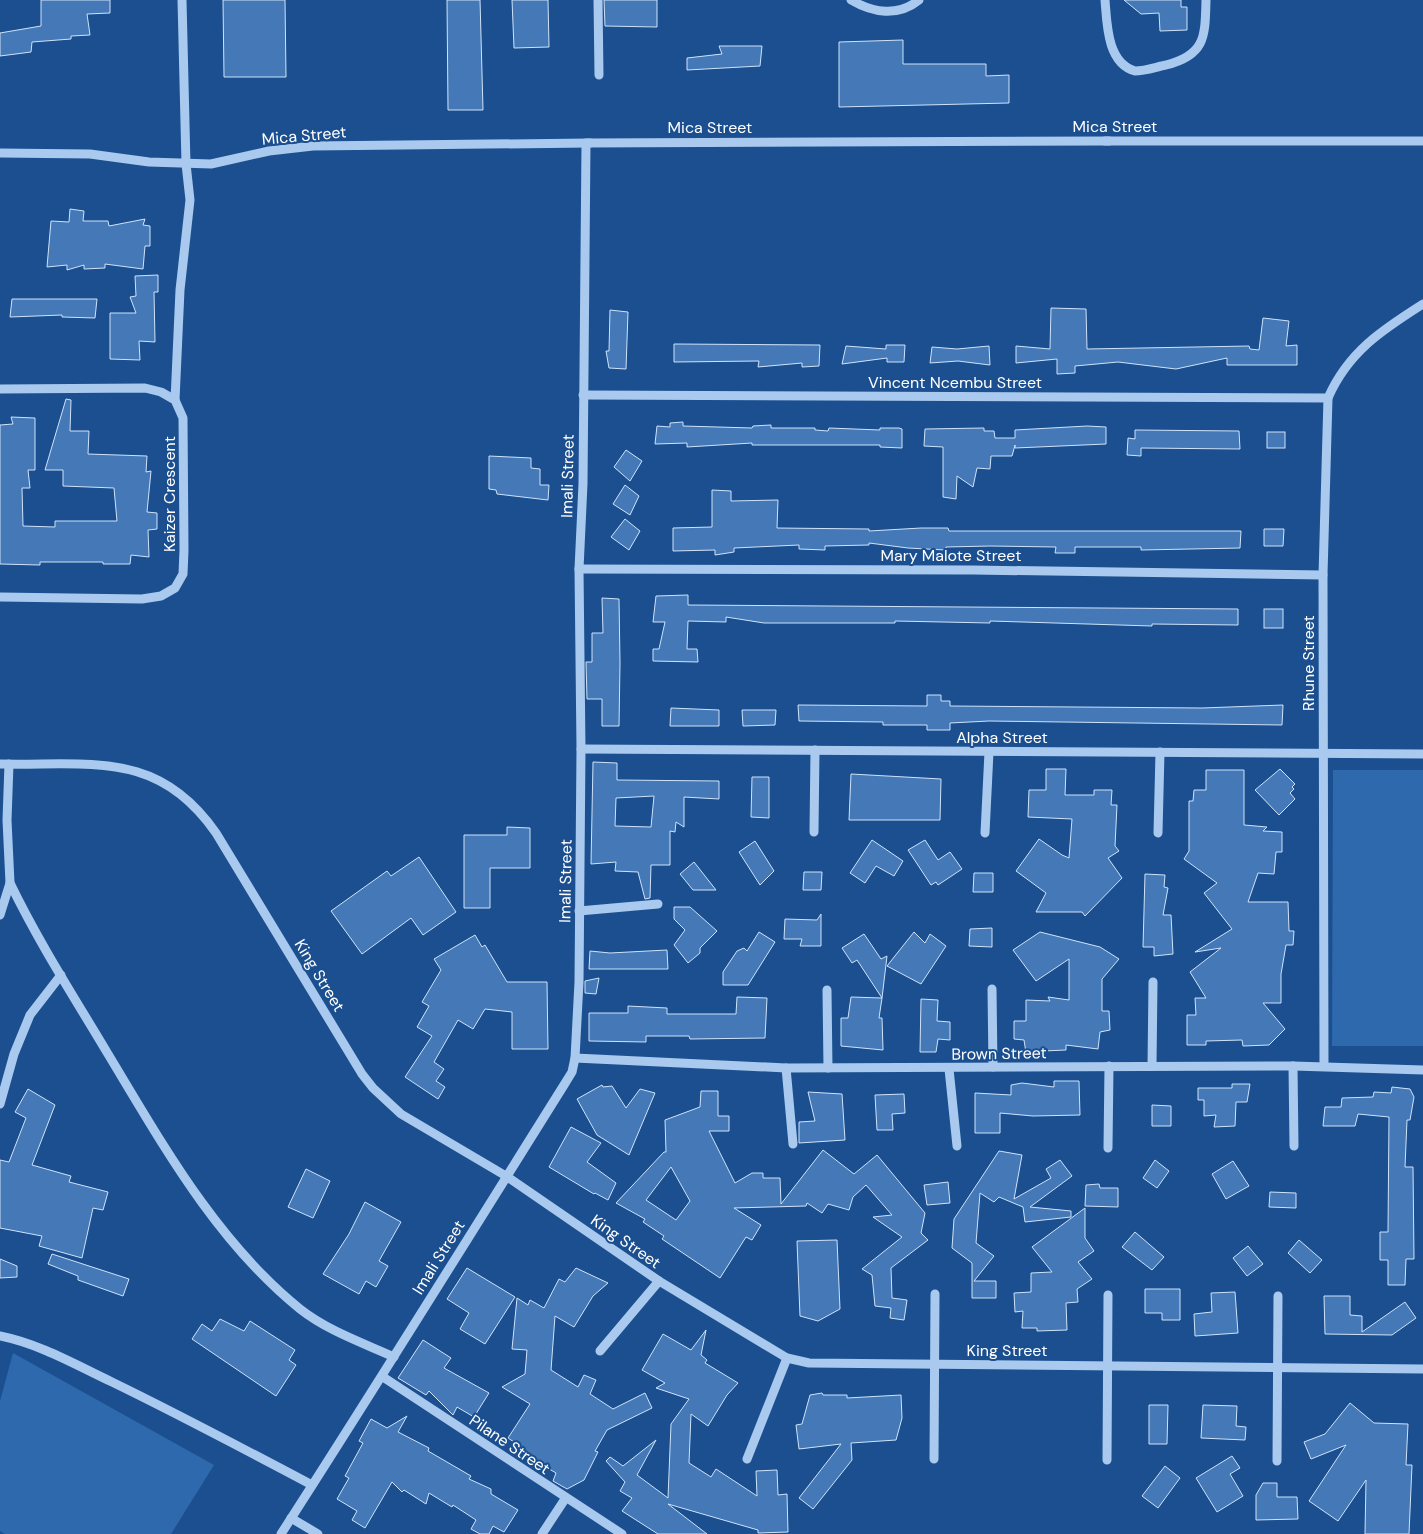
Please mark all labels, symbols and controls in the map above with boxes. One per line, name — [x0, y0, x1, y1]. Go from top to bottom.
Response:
street label: Mica Street — [1073, 116, 1157, 137]
street label: Mica Street — [668, 117, 752, 138]
street label: Mica Street — [261, 121, 347, 150]
street label: Vincent Ncembu Street — [868, 372, 1042, 393]
street label: Imali Street — [556, 434, 579, 518]
street label: Kaizer Crescent — [159, 436, 180, 552]
street label: Mary Malote Street — [881, 545, 1021, 566]
street label: Rhune Street — [1298, 615, 1319, 711]
street label: Alpha Street — [956, 727, 1048, 748]
street label: Imali Street — [554, 839, 577, 923]
street label: King Street — [290, 935, 349, 1015]
street label: Brown Street — [951, 1042, 1047, 1065]
street label: King Street — [587, 1210, 665, 1273]
street label: Imali Street — [407, 1216, 470, 1298]
street label: King Street — [967, 1340, 1047, 1361]
street label: Pilane Street — [465, 1410, 554, 1479]

